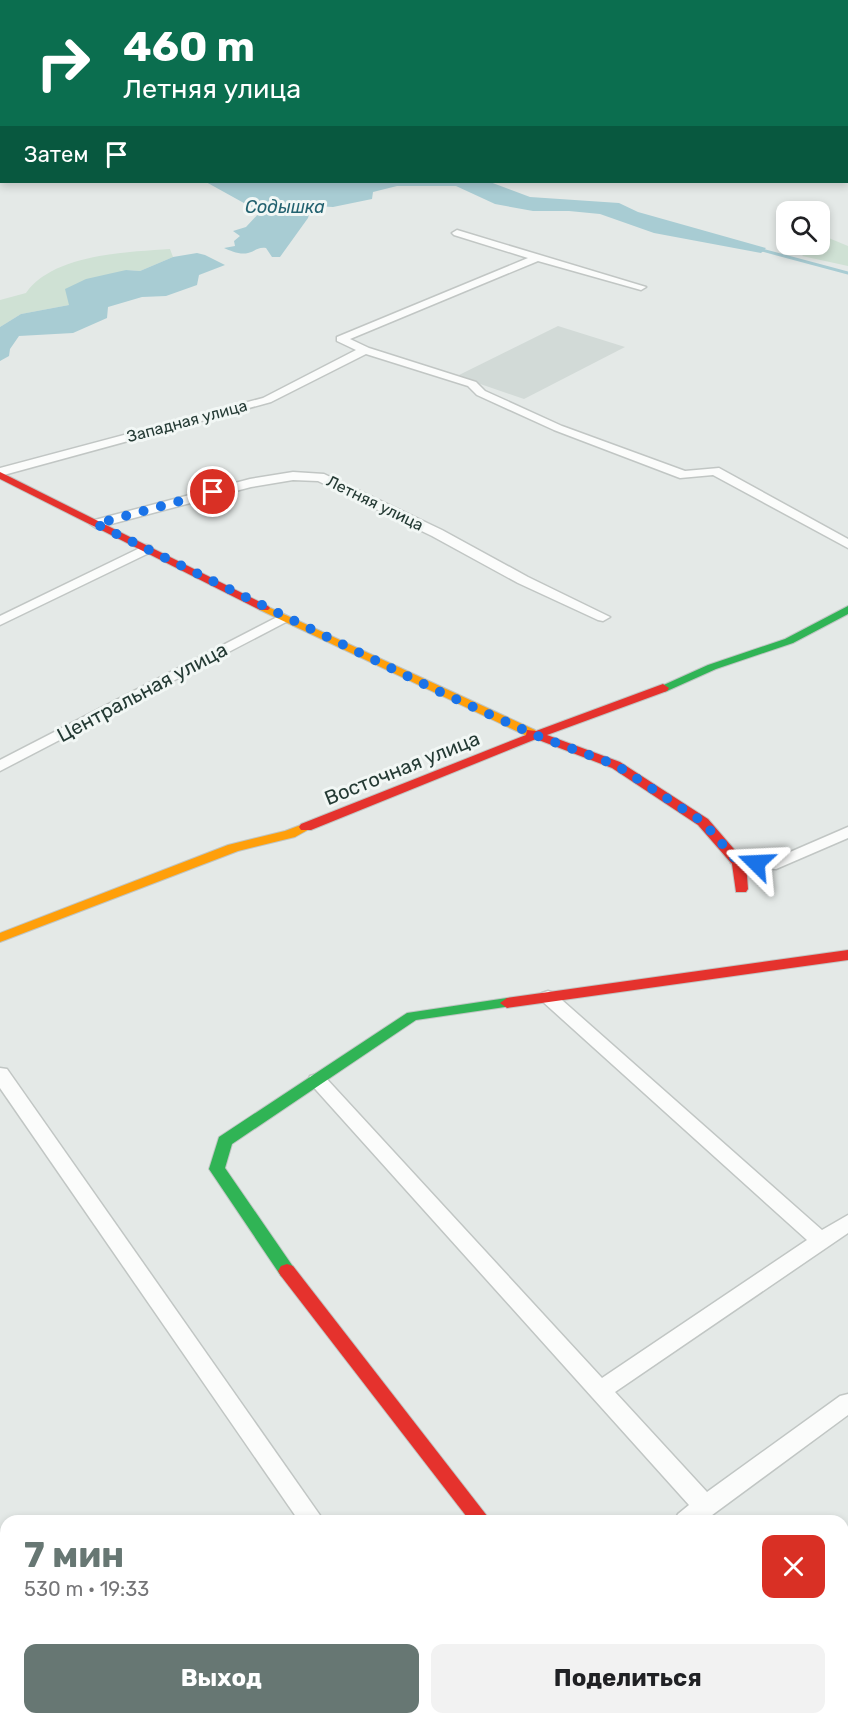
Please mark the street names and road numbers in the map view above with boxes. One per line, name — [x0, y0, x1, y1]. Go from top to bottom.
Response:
street label: Западная улица — [125, 396, 249, 446]
street label: Летняя улица — [323, 471, 427, 535]
street label: Центральная улица — [53, 637, 231, 747]
street label: Восточная улица — [321, 726, 483, 810]

